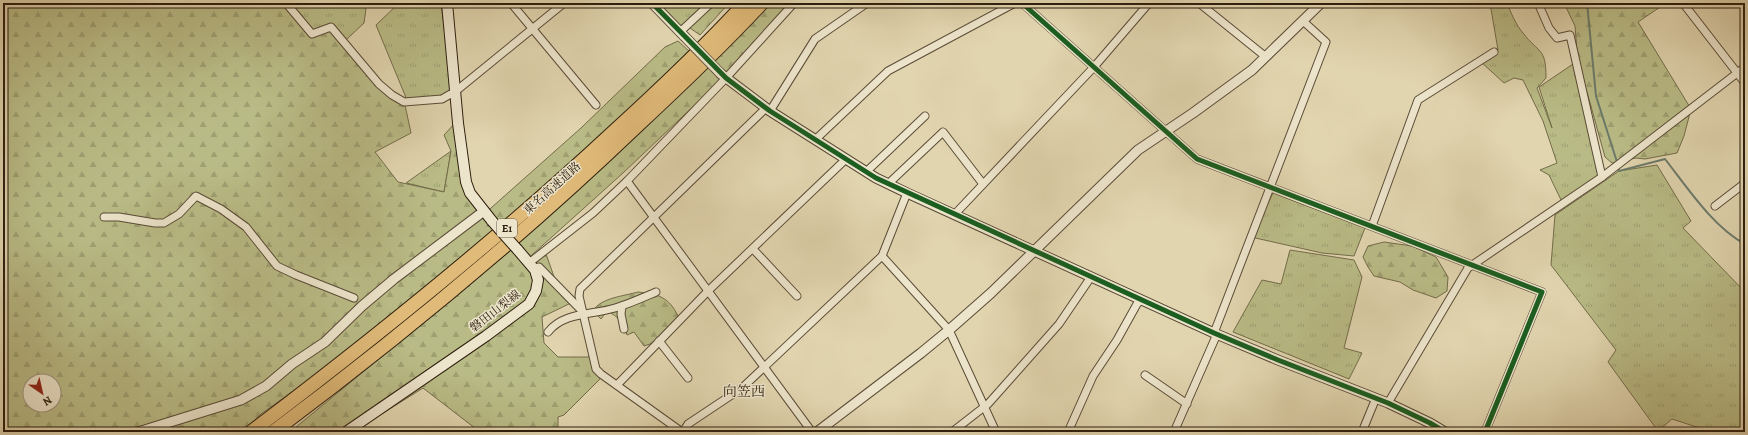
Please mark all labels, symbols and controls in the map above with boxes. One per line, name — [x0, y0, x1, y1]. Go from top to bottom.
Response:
street label: 東名高速道路 — [520, 158, 584, 218]
road number: E1 — [497, 219, 517, 237]
street label: 磐田山梨線 — [466, 286, 524, 336]
north arrow — [22, 373, 62, 413]
district label: 向笠西 — [723, 382, 765, 401]
text: N — [40, 392, 55, 409]

